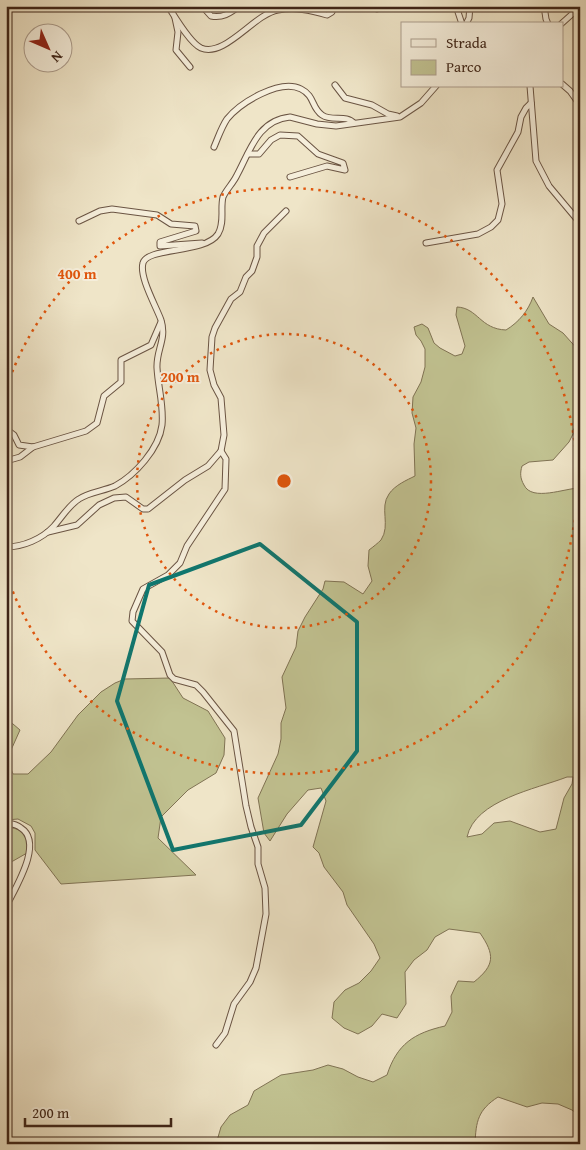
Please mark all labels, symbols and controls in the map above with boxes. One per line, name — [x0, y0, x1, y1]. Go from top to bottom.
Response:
north arrow — [22, 22, 72, 72]
legend — [401, 22, 564, 88]
text: Strada — [446, 32, 487, 53]
text: N — [46, 47, 68, 68]
text: Parco — [446, 56, 482, 77]
text: 400 m — [57, 263, 97, 284]
text: 200 m — [160, 366, 200, 387]
centre of rings — [275, 472, 293, 490]
scale bar — [25, 1095, 171, 1127]
text: 200 m — [32, 1102, 70, 1123]

